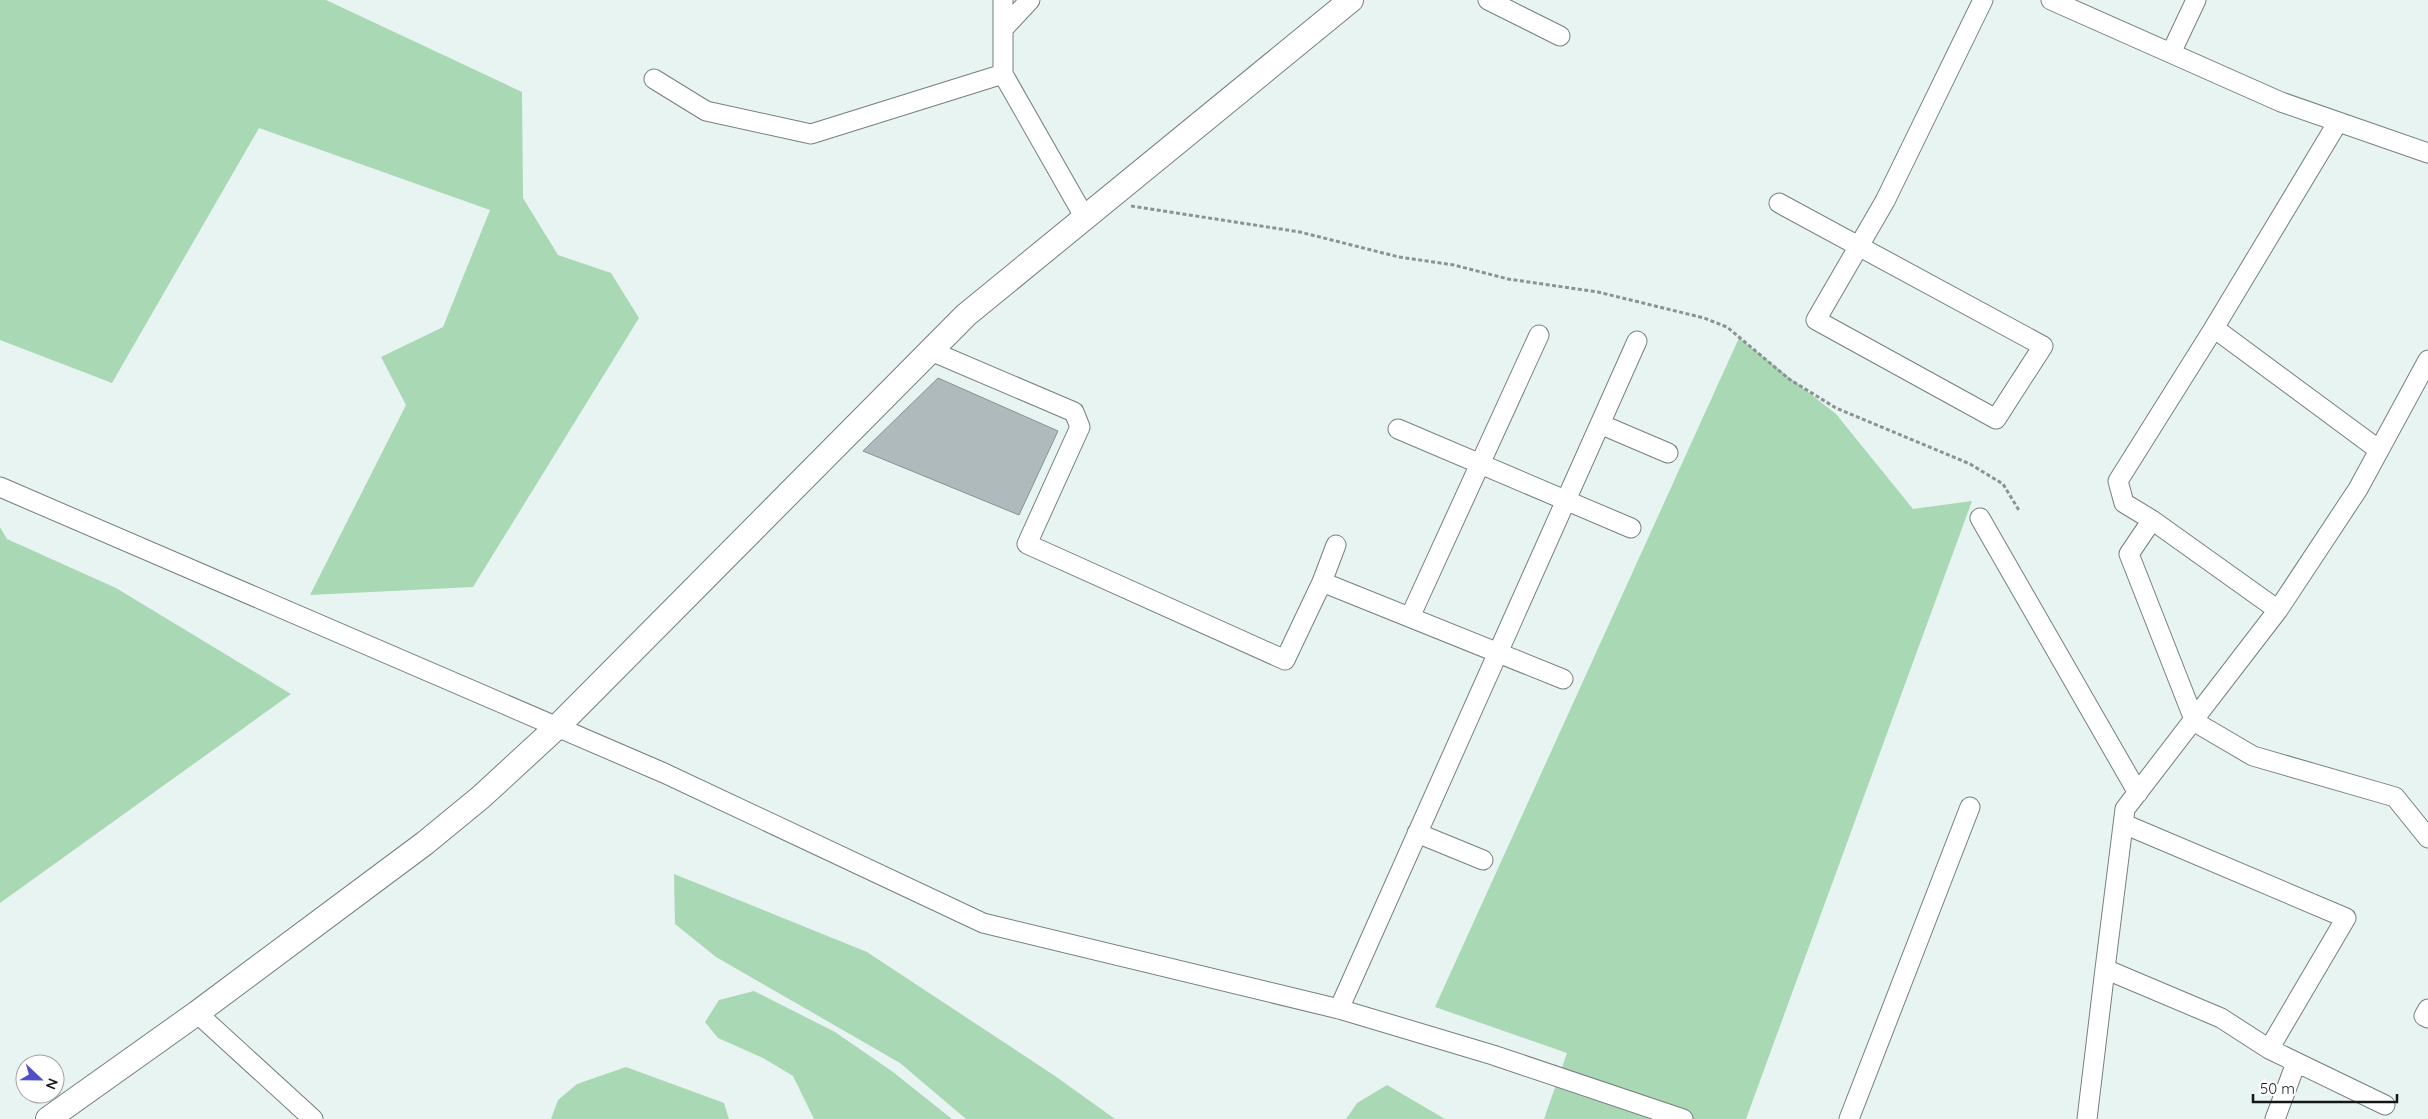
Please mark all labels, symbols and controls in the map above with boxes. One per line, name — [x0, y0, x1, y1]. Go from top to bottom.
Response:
north arrow — [15, 1054, 65, 1104]
scale bar — [2253, 1072, 2397, 1104]
text: N — [42, 1076, 62, 1092]
text: 50 m — [2260, 1079, 2295, 1098]

